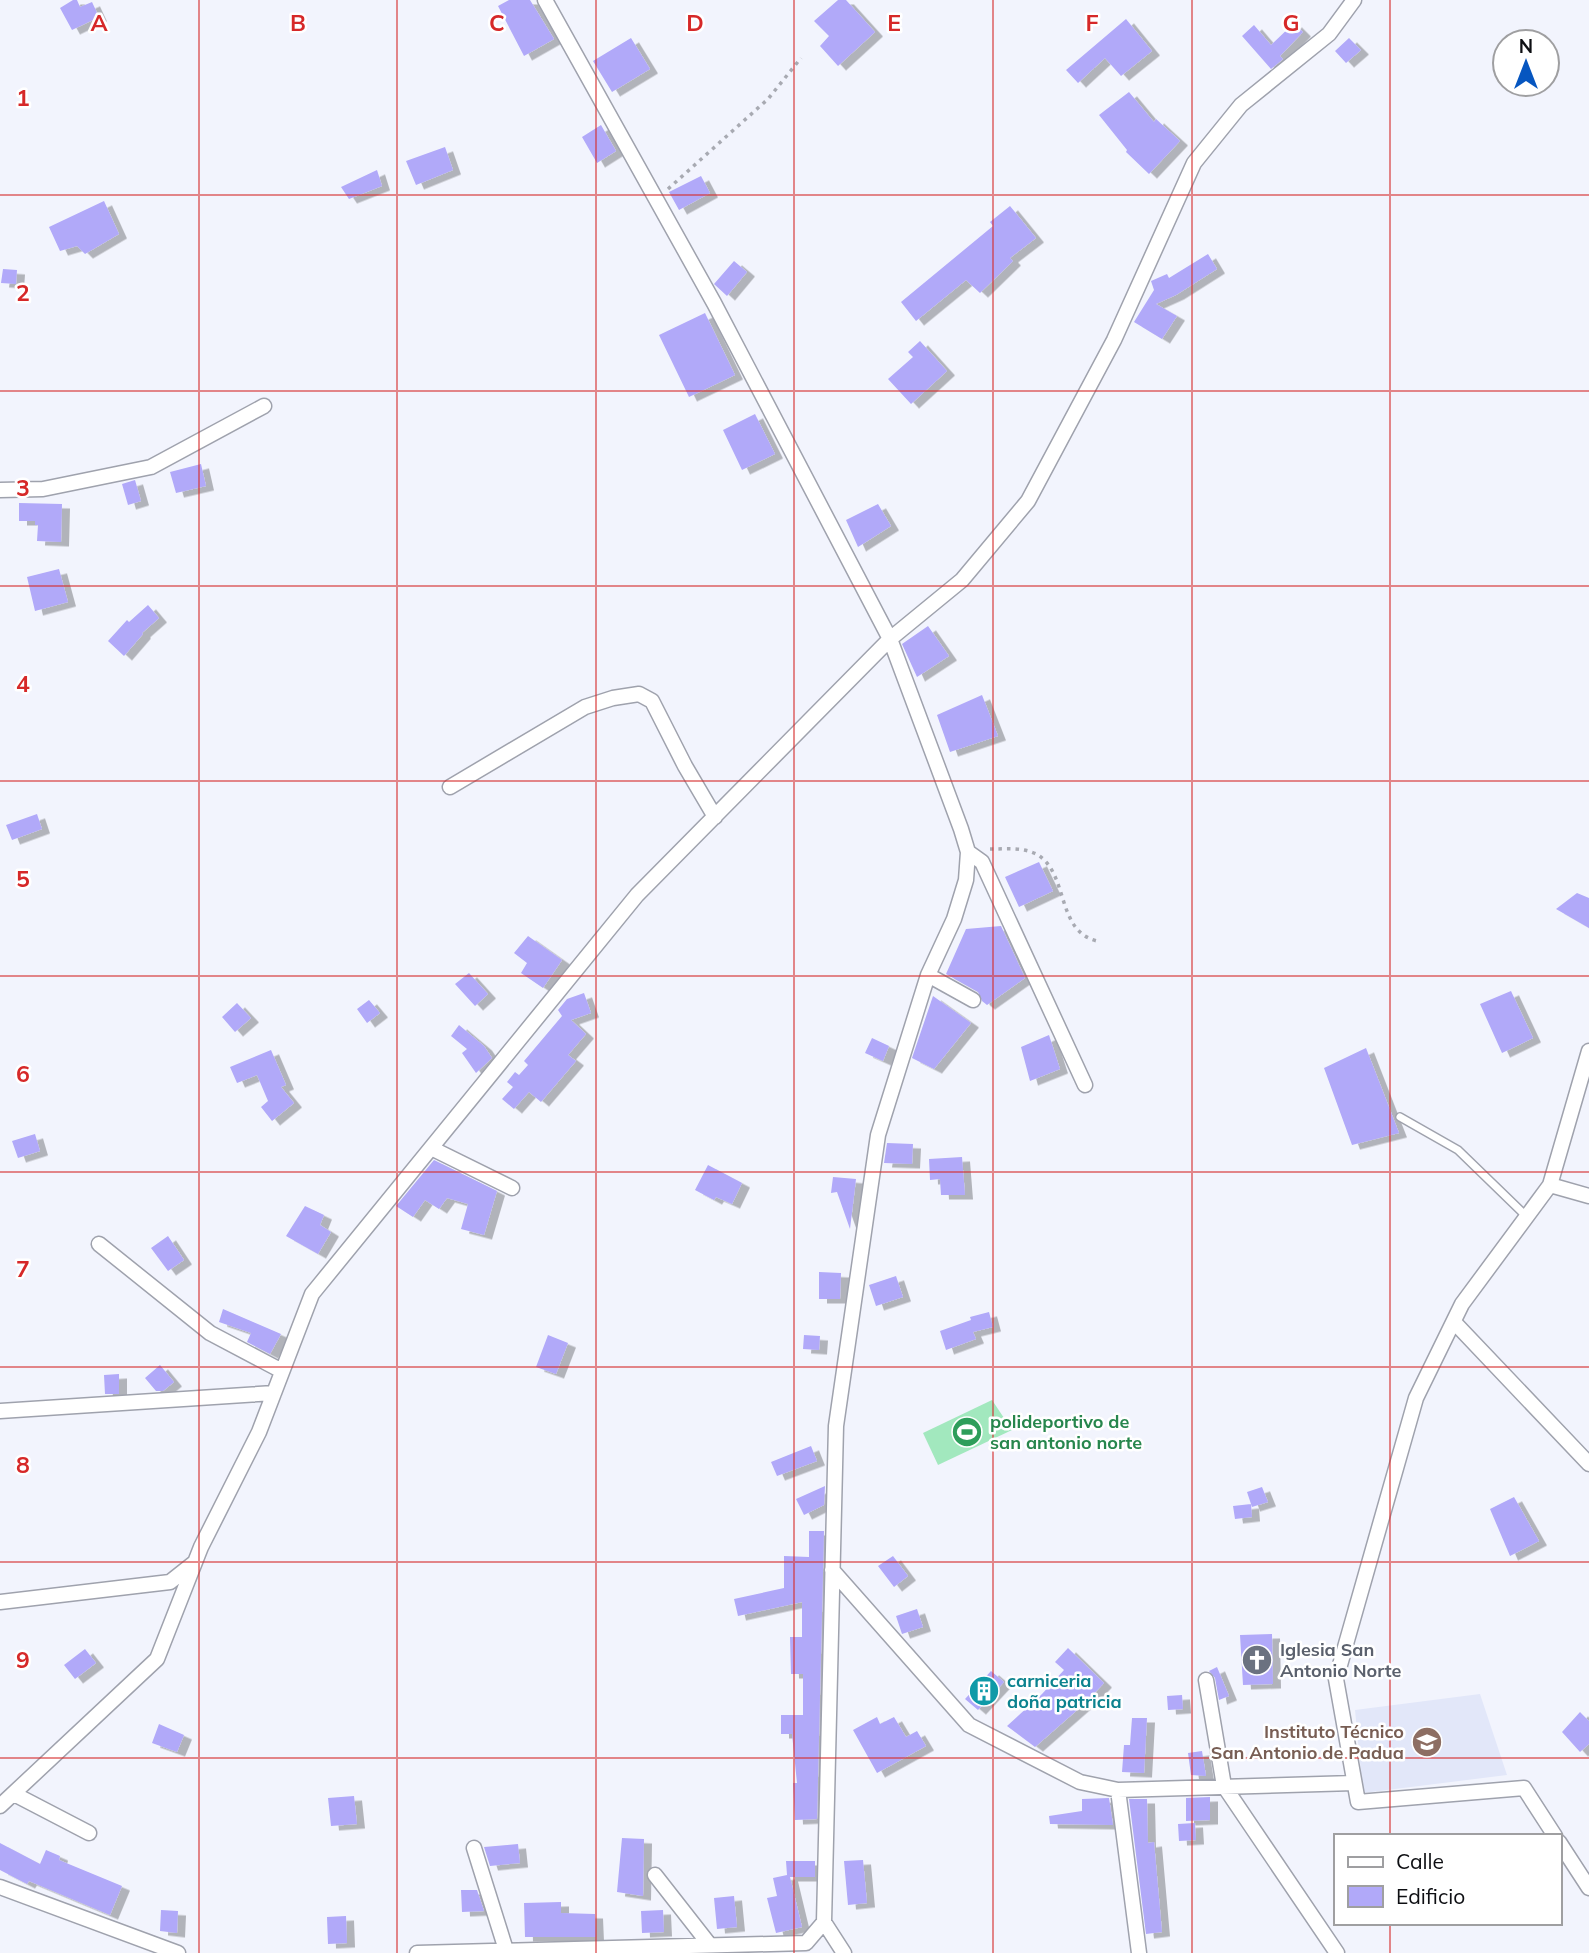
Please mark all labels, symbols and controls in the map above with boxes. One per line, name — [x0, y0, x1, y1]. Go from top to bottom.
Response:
text: A — [90, 8, 108, 37]
text: B — [290, 8, 306, 37]
text: C — [489, 8, 505, 37]
text: D — [686, 8, 704, 37]
text: E — [887, 8, 901, 37]
text: F — [1085, 8, 1099, 37]
text: G — [1282, 8, 1300, 37]
north arrow — [1491, 28, 1561, 98]
text: N — [1519, 34, 1533, 58]
text: 1 — [16, 83, 30, 112]
text: 2 — [16, 278, 30, 307]
text: 3 — [16, 473, 30, 502]
text: 4 — [16, 669, 30, 698]
text: 5 — [16, 864, 30, 893]
text: 6 — [16, 1059, 30, 1088]
text: 7 — [16, 1254, 30, 1283]
place label: polideportivo de san antonio norte — [990, 1410, 1142, 1454]
sports icon: polideportivo de san antonio norte — [950, 1415, 984, 1449]
text: 8 — [16, 1450, 30, 1479]
place label: Iglesia San Antonio Norte — [1280, 1638, 1401, 1682]
church icon: Iglesia San Antonio Norte — [1240, 1643, 1274, 1677]
text: 9 — [16, 1645, 30, 1674]
place label: carniceria doña patricia — [1007, 1669, 1122, 1713]
building icon: carniceria doña patricia — [967, 1674, 1001, 1708]
place label: Instituto Técnico San Antonio de Padua — [1211, 1720, 1404, 1764]
school or university icon: Instituto Técnico San Antonio de Padua — [1410, 1725, 1444, 1759]
legend — [1334, 1834, 1561, 1925]
text: Calle — [1396, 1848, 1444, 1874]
text: Edificio — [1396, 1883, 1465, 1909]

